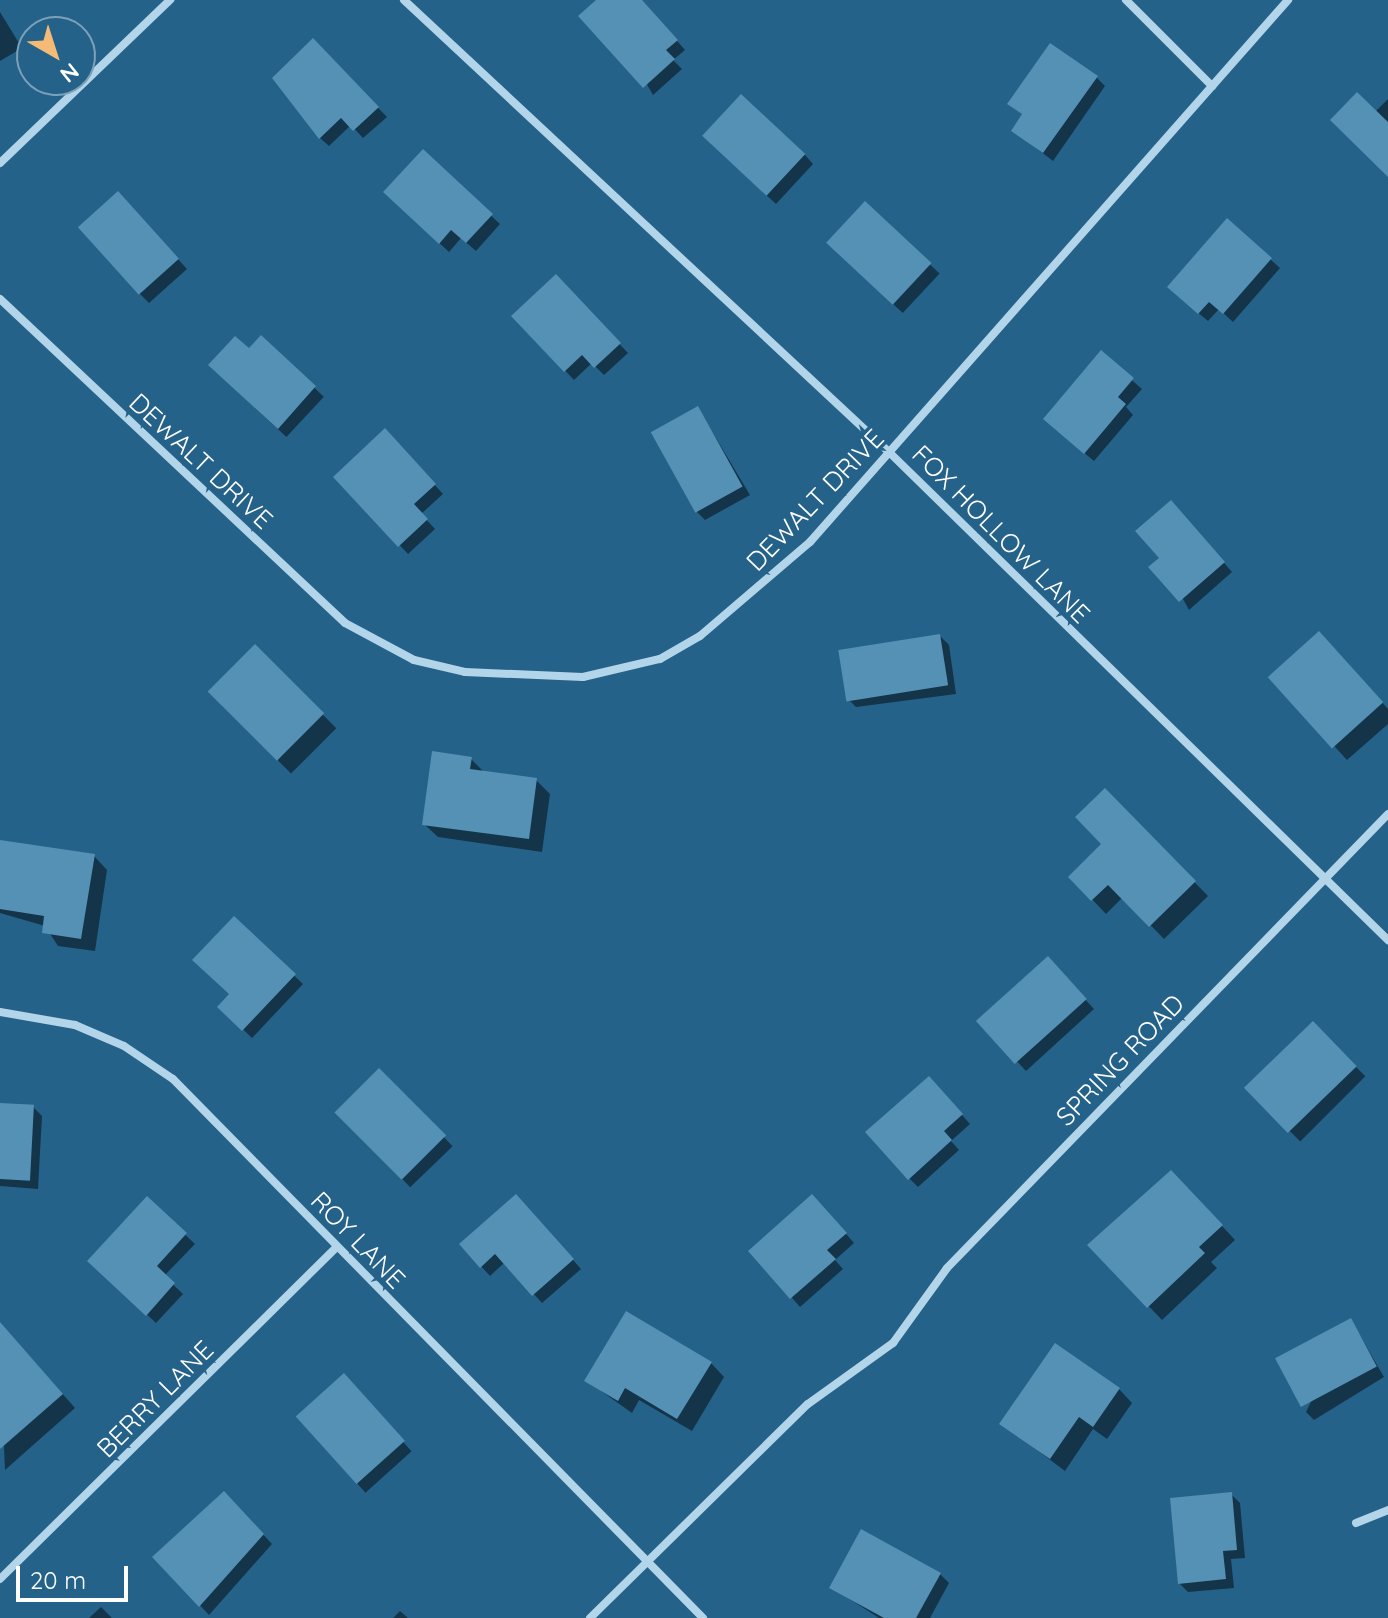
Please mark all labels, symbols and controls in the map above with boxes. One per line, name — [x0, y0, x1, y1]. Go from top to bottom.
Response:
north arrow — [16, 16, 96, 96]
text: N — [55, 57, 85, 89]
street label: DEWALT DRIVE — [123, 387, 279, 535]
street label: DEWALT DRIVE — [740, 423, 890, 577]
street label: FOX HOLLOW LANE — [906, 439, 1096, 629]
street label: SPRING ROAD — [1050, 988, 1190, 1132]
street label: ROY LANE — [304, 1185, 412, 1295]
street label: BERRY LANE — [90, 1334, 220, 1464]
scale bar — [20, 1550, 132, 1600]
text: 20 m — [30, 1565, 86, 1595]

